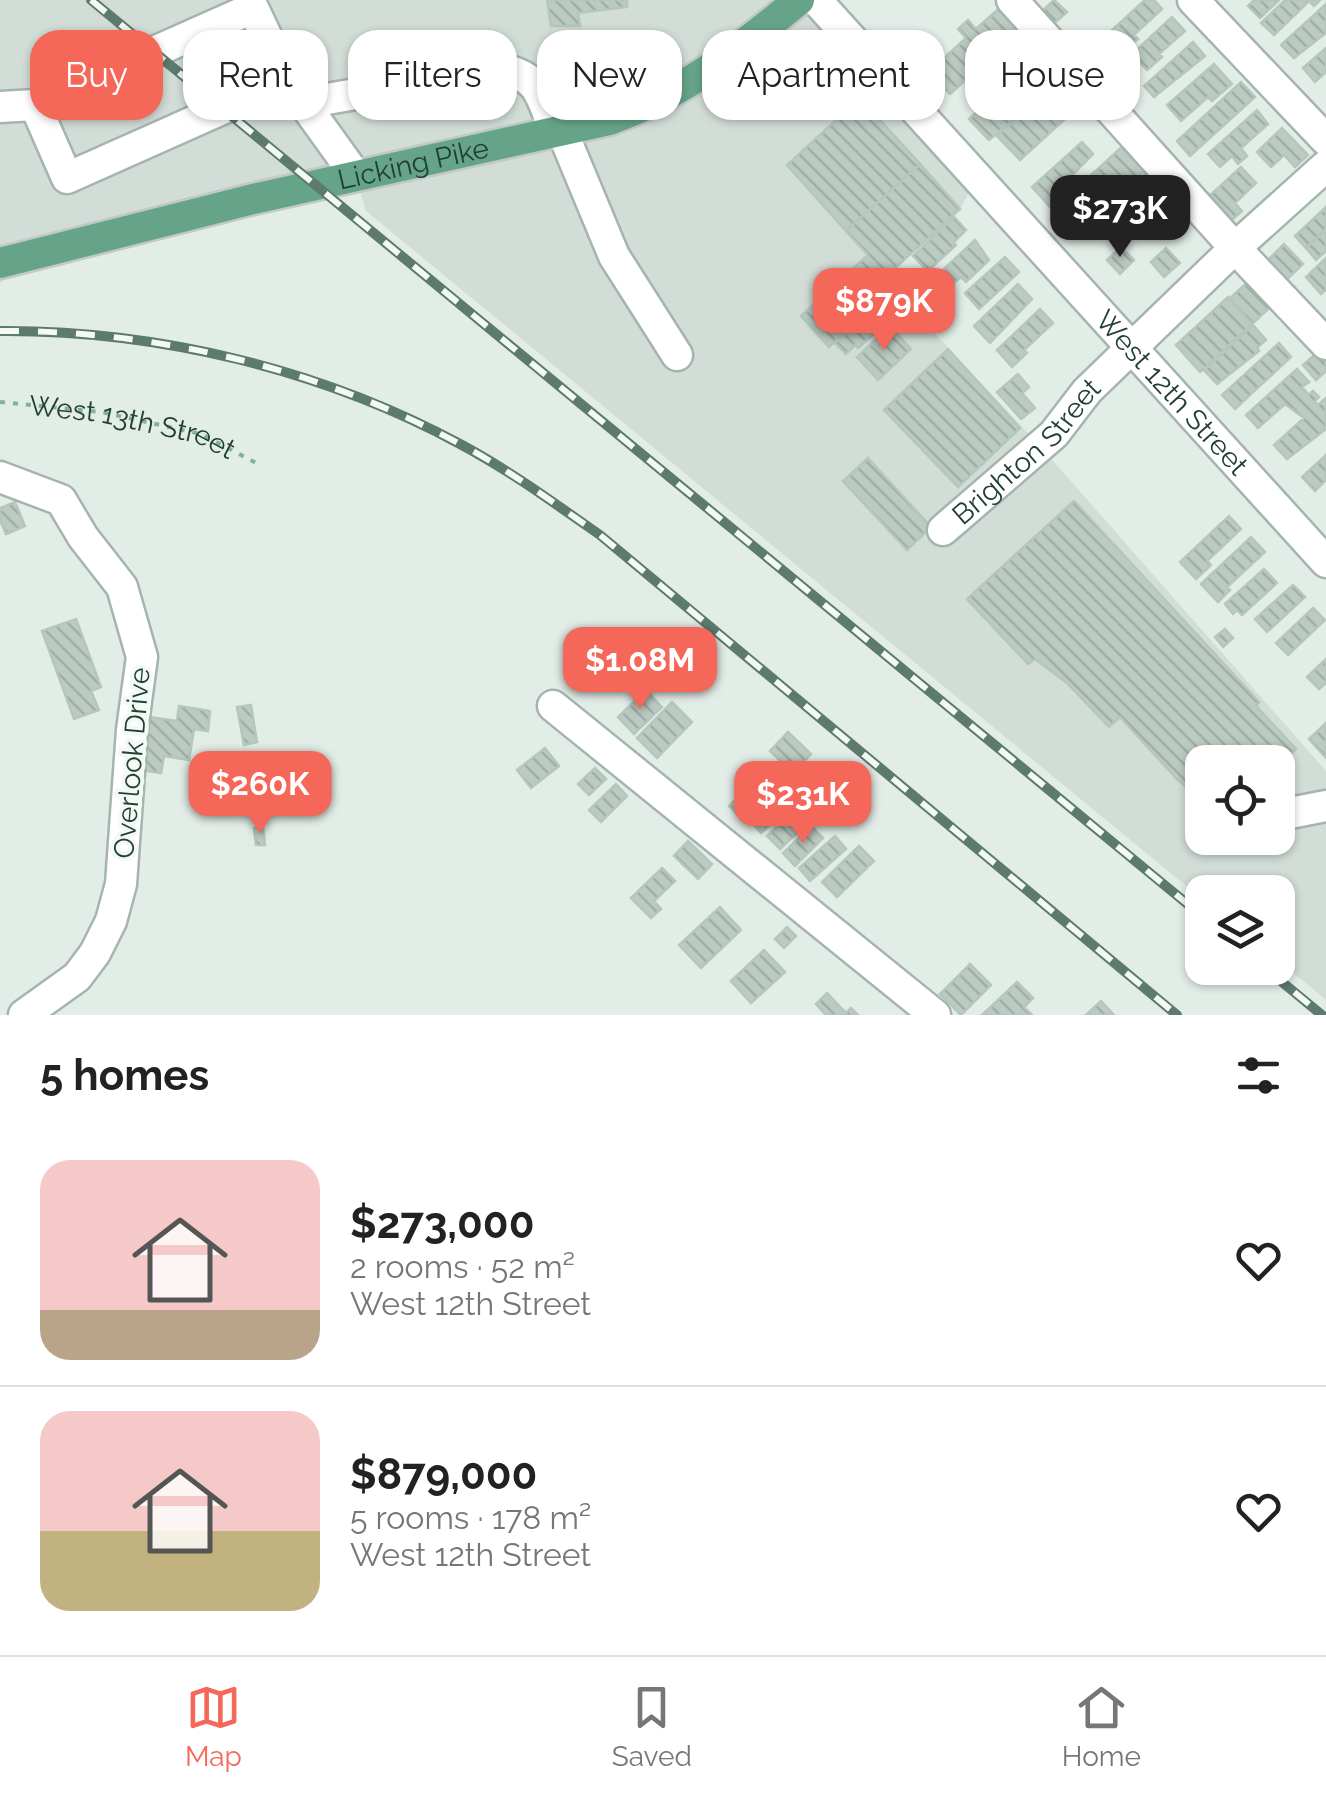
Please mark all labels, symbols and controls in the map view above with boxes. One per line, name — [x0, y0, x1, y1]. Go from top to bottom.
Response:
chip: Buy — [30, 30, 163, 120]
chip: Rent — [183, 30, 328, 120]
chip: Filters — [348, 30, 517, 120]
chip: New — [537, 30, 682, 120]
chip: Apartment — [702, 30, 945, 120]
chip: House — [965, 30, 1140, 120]
street label: Licking Pike — [335, 131, 492, 196]
pin: $273K — [1050, 175, 1190, 260]
text: $273K — [1072, 189, 1168, 226]
pin: $879K — [814, 268, 954, 353]
text: $879K — [835, 282, 933, 319]
street label: West 12th Street — [1089, 303, 1256, 482]
street label: Brighton Street — [945, 371, 1107, 531]
street label: West 13th Street — [28, 388, 242, 466]
pin: $1.08M — [559, 627, 721, 712]
text: $1.08M — [585, 641, 695, 678]
street label: Overlook Drive — [107, 666, 157, 860]
map controls — [1185, 745, 1295, 985]
button: locate — [1185, 745, 1295, 855]
pin: $260K — [190, 751, 330, 836]
pin: $231K — [733, 761, 873, 846]
text: $260K — [211, 765, 309, 802]
text: $231K — [756, 775, 850, 812]
button: layers — [1185, 875, 1295, 985]
icon: filters — [1231, 1048, 1286, 1103]
text: 5 homes — [40, 1051, 209, 1100]
text: $273,000 — [350, 1199, 534, 1248]
icon: home — [120, 1200, 240, 1320]
icon: heart — [1231, 1233, 1286, 1288]
text: 2 rooms · 52 m² — [350, 1248, 575, 1285]
text: West 12th Street — [350, 1285, 591, 1322]
text: $879,000 — [350, 1450, 537, 1499]
icon: home — [120, 1451, 240, 1571]
icon: heart — [1231, 1484, 1286, 1539]
text: 5 rooms · 178 m² — [350, 1499, 591, 1536]
text: West 12th Street — [350, 1536, 591, 1573]
tab: Map — [185, 1680, 242, 1773]
tab: Saved — [612, 1680, 692, 1773]
tab: Home — [1062, 1680, 1141, 1773]

